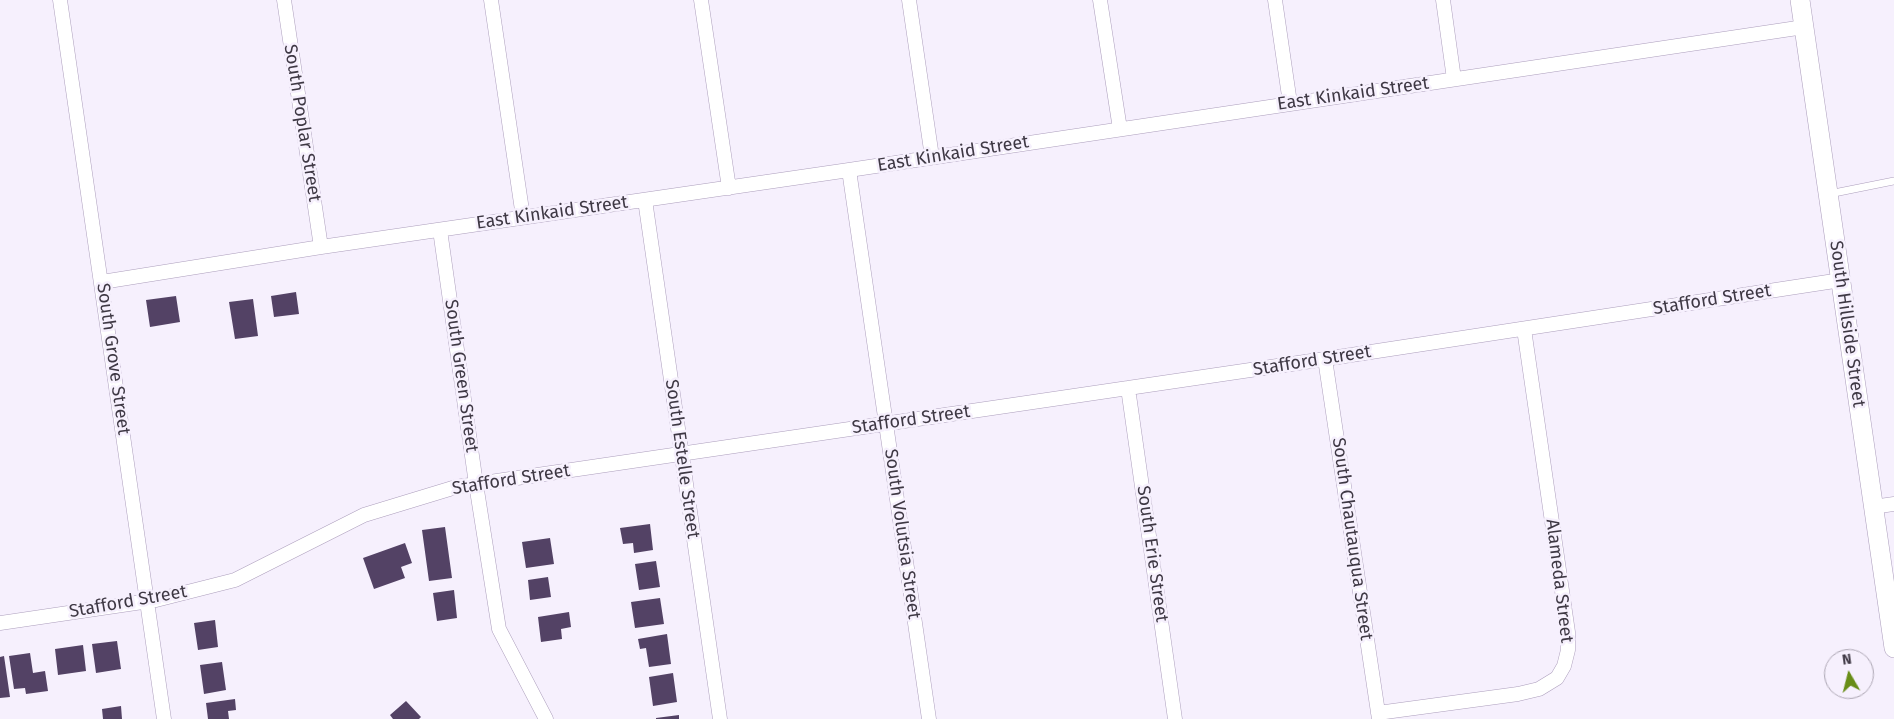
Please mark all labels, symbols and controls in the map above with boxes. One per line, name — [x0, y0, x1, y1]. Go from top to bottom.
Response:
street label: South Poplar Street — [279, 43, 325, 203]
street label: East Kinkaid Street — [1276, 73, 1430, 115]
street label: East Kinkaid Street — [876, 131, 1030, 177]
street label: East Kinkaid Street — [475, 192, 629, 234]
street label: South Hillside Street — [1825, 239, 1869, 409]
street label: Stafford Street — [1651, 280, 1773, 320]
street label: South Grove Street — [92, 282, 134, 436]
street label: South Green Street — [440, 298, 482, 454]
street label: Stafford Street — [1251, 341, 1373, 381]
street label: South Estelle Street — [660, 378, 704, 540]
street label: Stafford Street — [851, 401, 971, 439]
street label: South Chautauqua Street — [1327, 436, 1377, 642]
street label: South Volutsia Street — [879, 447, 925, 621]
street label: Stafford Street — [450, 460, 572, 500]
street label: South Erie Street — [1132, 484, 1172, 624]
street label: Alameda Street — [1541, 518, 1577, 644]
street label: Stafford Street — [67, 581, 189, 623]
north arrow — [1824, 649, 1874, 699]
text: N — [1841, 651, 1853, 669]

